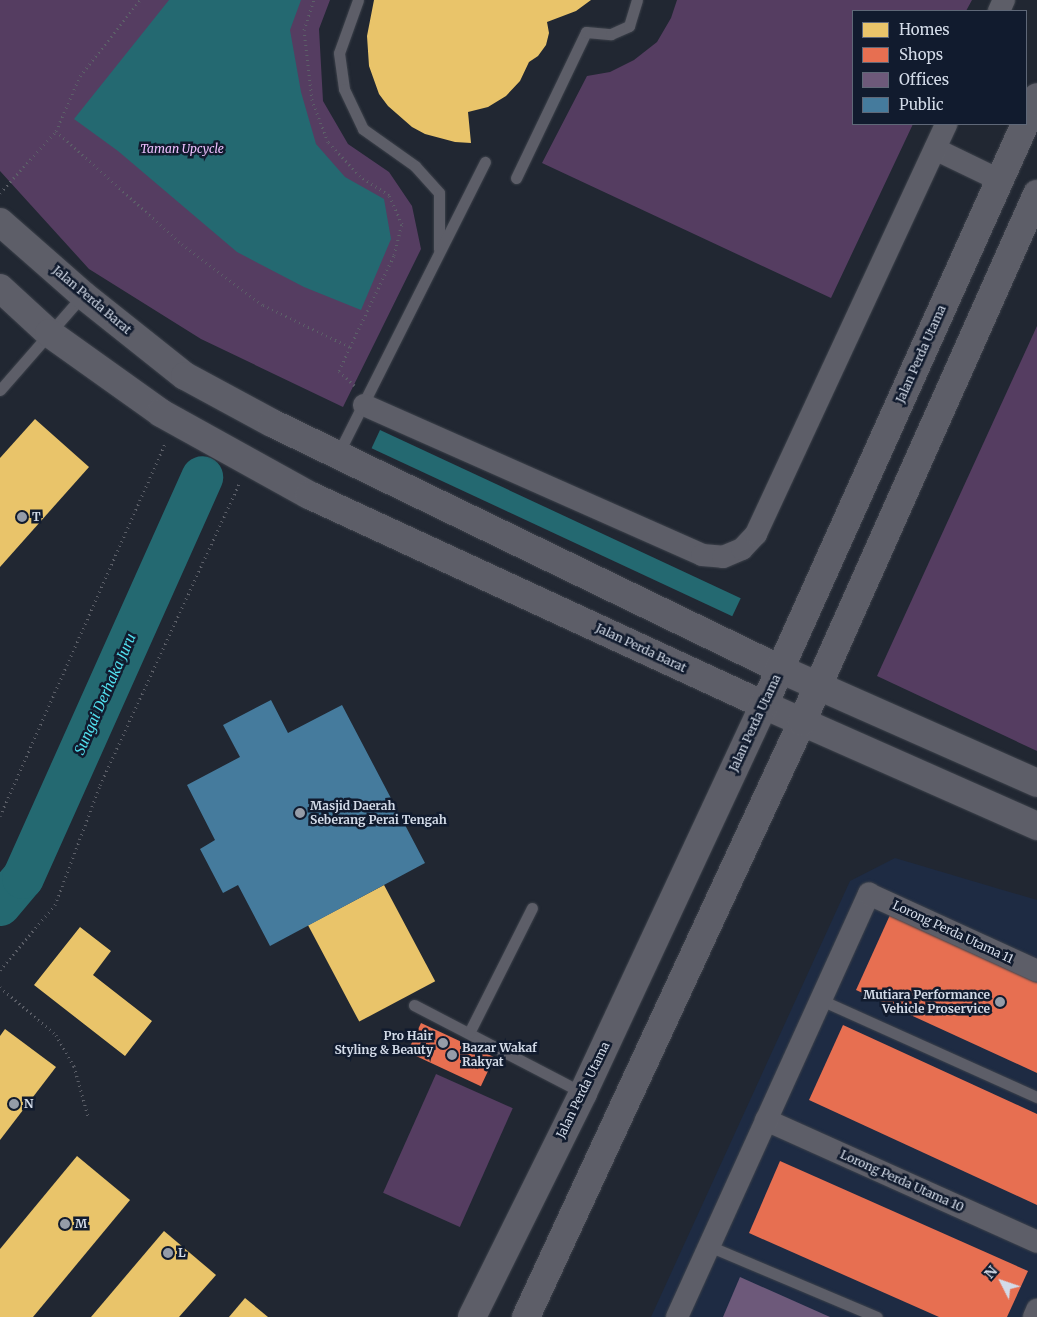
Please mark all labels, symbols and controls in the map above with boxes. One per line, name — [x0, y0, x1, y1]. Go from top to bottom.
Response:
legend — [852, 10, 1027, 125]
text: Homes — [899, 20, 950, 39]
text: Shops — [899, 45, 943, 64]
text: Offices — [899, 70, 949, 89]
text: Public — [899, 95, 944, 114]
park label: Taman Upcycle — [140, 142, 224, 156]
street label: Jalan Perda Barat — [50, 263, 134, 337]
street label: Jalan Perda Utama — [893, 303, 949, 405]
place label: T — [32, 510, 41, 524]
marker: T — [16, 511, 28, 523]
street label: Jalan Perda Barat — [594, 621, 688, 675]
water label: Sungai Derhaka Juru — [71, 631, 139, 757]
street label: Jalan Perda Utama — [726, 672, 784, 774]
place label: Masjid Daerah Seberang Perai Tengah — [310, 799, 447, 827]
marker: Masjid Daerah Seberang Perai Tengah — [294, 807, 306, 819]
street label: Lorong Perda Utama 11 — [890, 898, 1016, 966]
place label: Mutiara Performance Vehicle Proservice — [863, 988, 990, 1016]
marker: Mutiara Performance Vehicle Proservice — [994, 996, 1006, 1008]
place label: Pro Hair Styling & Beauty — [334, 1029, 433, 1057]
marker: Pro Hair Styling & Beauty — [437, 1037, 449, 1049]
street label: Jalan Perda Utama — [553, 1040, 613, 1140]
place label: Bazar Wakaf Rakyat — [462, 1041, 537, 1069]
marker: Bazar Wakaf Rakyat — [446, 1049, 458, 1061]
place label: N — [24, 1097, 33, 1111]
marker: N — [8, 1098, 20, 1110]
street label: Lorong Perda Utama 10 — [838, 1147, 966, 1215]
place label: M — [75, 1217, 87, 1231]
marker: M — [59, 1218, 71, 1230]
place label: L — [178, 1246, 186, 1260]
marker: L — [162, 1247, 174, 1259]
north arrow — [977, 1257, 1027, 1307]
text: N — [980, 1262, 1001, 1282]

